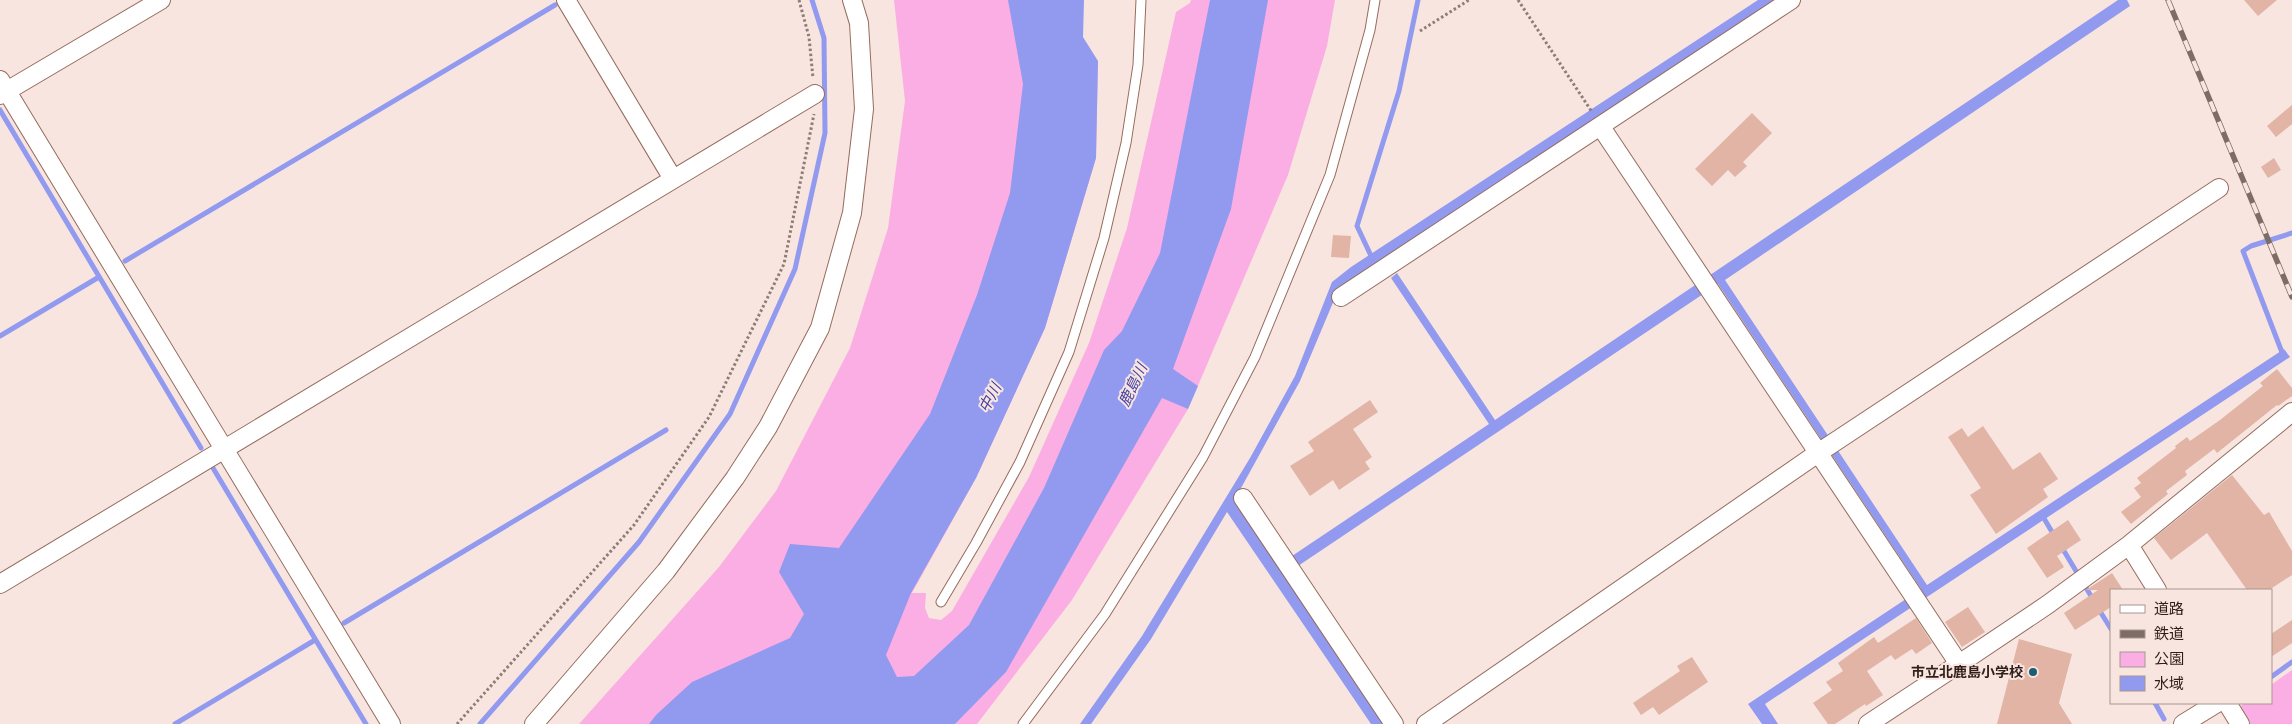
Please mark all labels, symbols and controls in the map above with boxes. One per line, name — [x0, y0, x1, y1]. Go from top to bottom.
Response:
water label: 鹿島川 — [1112, 358, 1152, 409]
water label: 中川 — [972, 377, 1006, 415]
legend — [2110, 589, 2272, 704]
text: 道路 — [2154, 597, 2184, 618]
text: 鉄道 — [2154, 622, 2184, 643]
text: 公園 — [2154, 647, 2184, 668]
place label: 市立北鹿島小学校 — [1911, 661, 2023, 681]
marker: 市立北鹿島小学校 — [2027, 666, 2039, 678]
text: 水域 — [2154, 672, 2184, 693]

